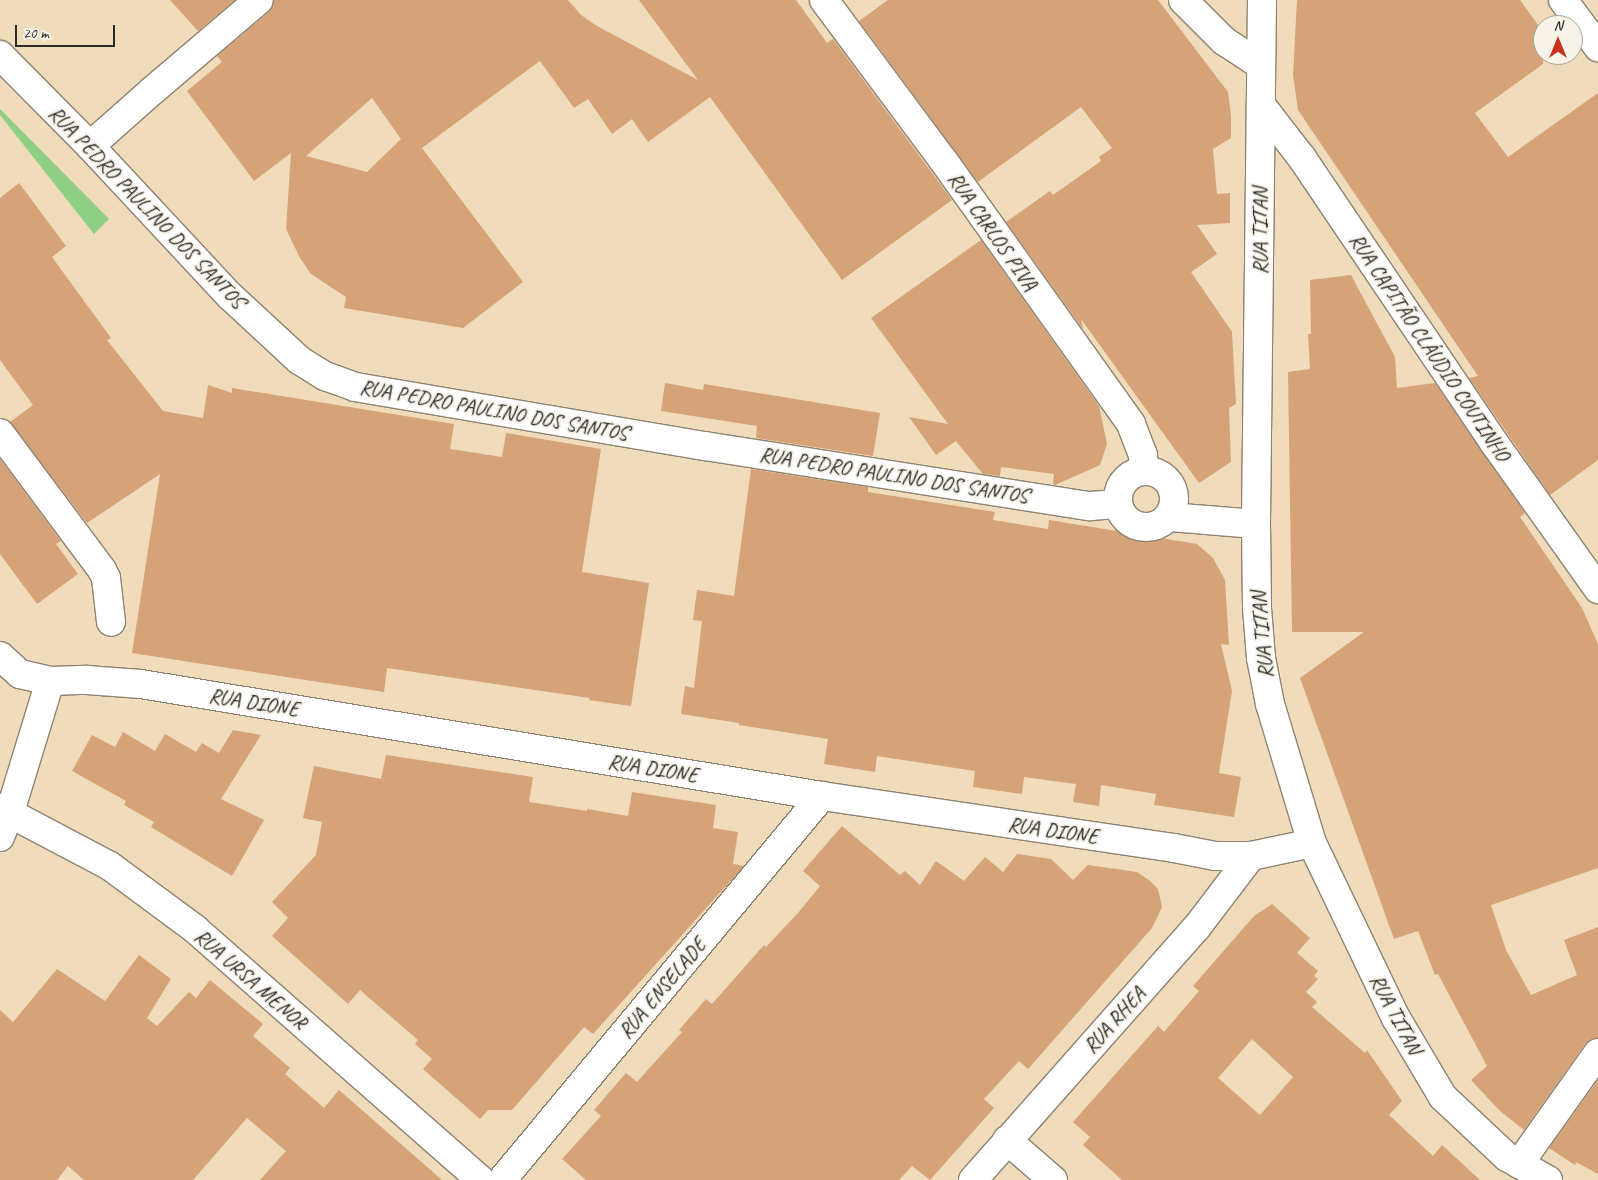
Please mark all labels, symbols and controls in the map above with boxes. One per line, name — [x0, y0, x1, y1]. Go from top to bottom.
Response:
scale bar — [18, 15, 118, 47]
north arrow — [1533, 15, 1583, 65]
text: N — [1554, 17, 1562, 34]
text: 20 m — [23, 24, 49, 43]
street label: RUA PEDRO PAULINO DOS SANTOS — [45, 102, 249, 312]
street label: RUA CARLOS PIVA — [943, 167, 1043, 295]
street label: RUA TITAN — [1247, 188, 1273, 274]
street label: RUA CAPITÃO CLÁUDIO COUTINHO — [1344, 229, 1516, 465]
street label: RUA PEDRO PAULINO DOS SANTOS — [360, 374, 628, 446]
street label: RUA PEDRO PAULINO DOS SANTOS — [759, 442, 1029, 508]
street label: RUA TITAN — [1246, 591, 1278, 679]
street label: RUA DIONE — [207, 682, 301, 722]
street label: RUA DIONE — [606, 748, 700, 788]
street label: RUA DIONE — [1006, 811, 1100, 849]
street label: RUA URSA MENOR — [189, 923, 313, 1035]
street label: RUA ENSELADE — [613, 933, 711, 1043]
street label: RUA TITAN — [1365, 970, 1427, 1058]
street label: RUA RHEA — [1077, 981, 1151, 1059]

